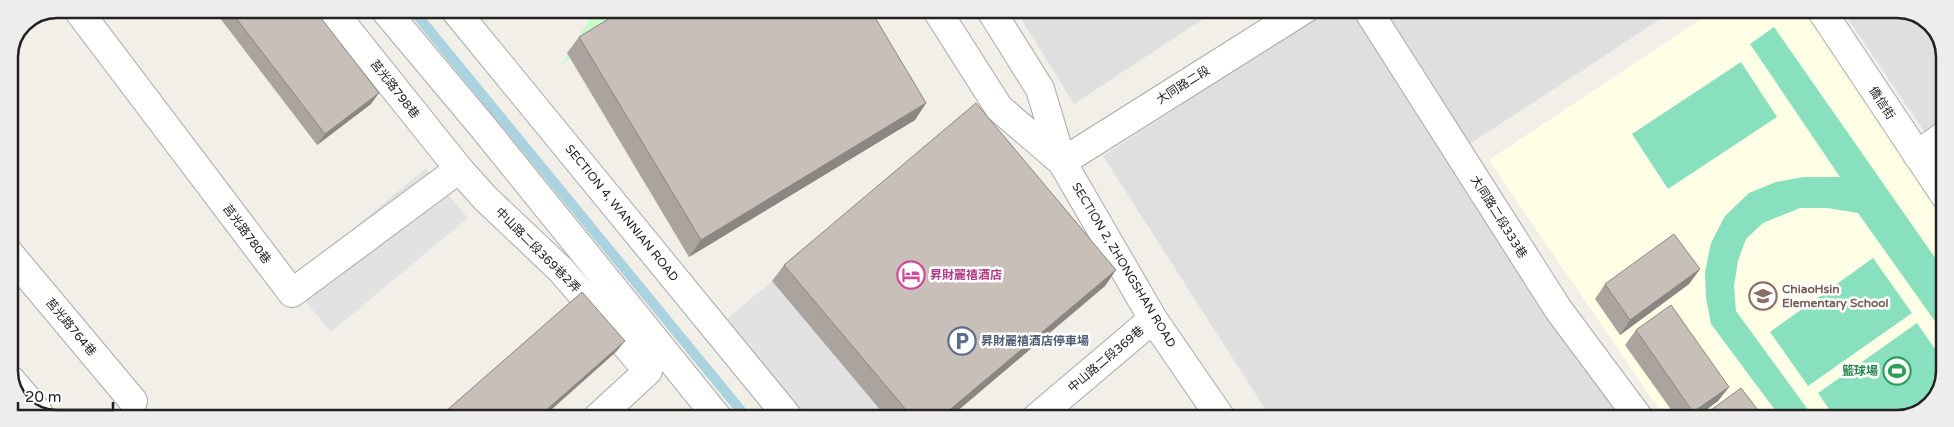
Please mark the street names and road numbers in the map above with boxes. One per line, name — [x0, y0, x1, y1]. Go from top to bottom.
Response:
street label: 莒光路798巷 — [368, 57, 422, 121]
street label: 大同路二段 — [1154, 63, 1212, 107]
street label: 僑信街 — [1866, 84, 1898, 122]
street label: SECTION 4, WANNIAN ROAD — [562, 142, 682, 284]
street label: 大同路二段333巷 — [1468, 173, 1530, 261]
street label: SECTION 2, ZHONGSHAN ROAD — [1069, 180, 1179, 350]
street label: 莒光路780巷 — [220, 202, 274, 266]
street label: 中山路二段369巷2弄 — [493, 205, 583, 295]
street label: 莒光路764巷 — [43, 295, 99, 359]
street label: 中山路二段369巷 — [1065, 323, 1147, 395]

